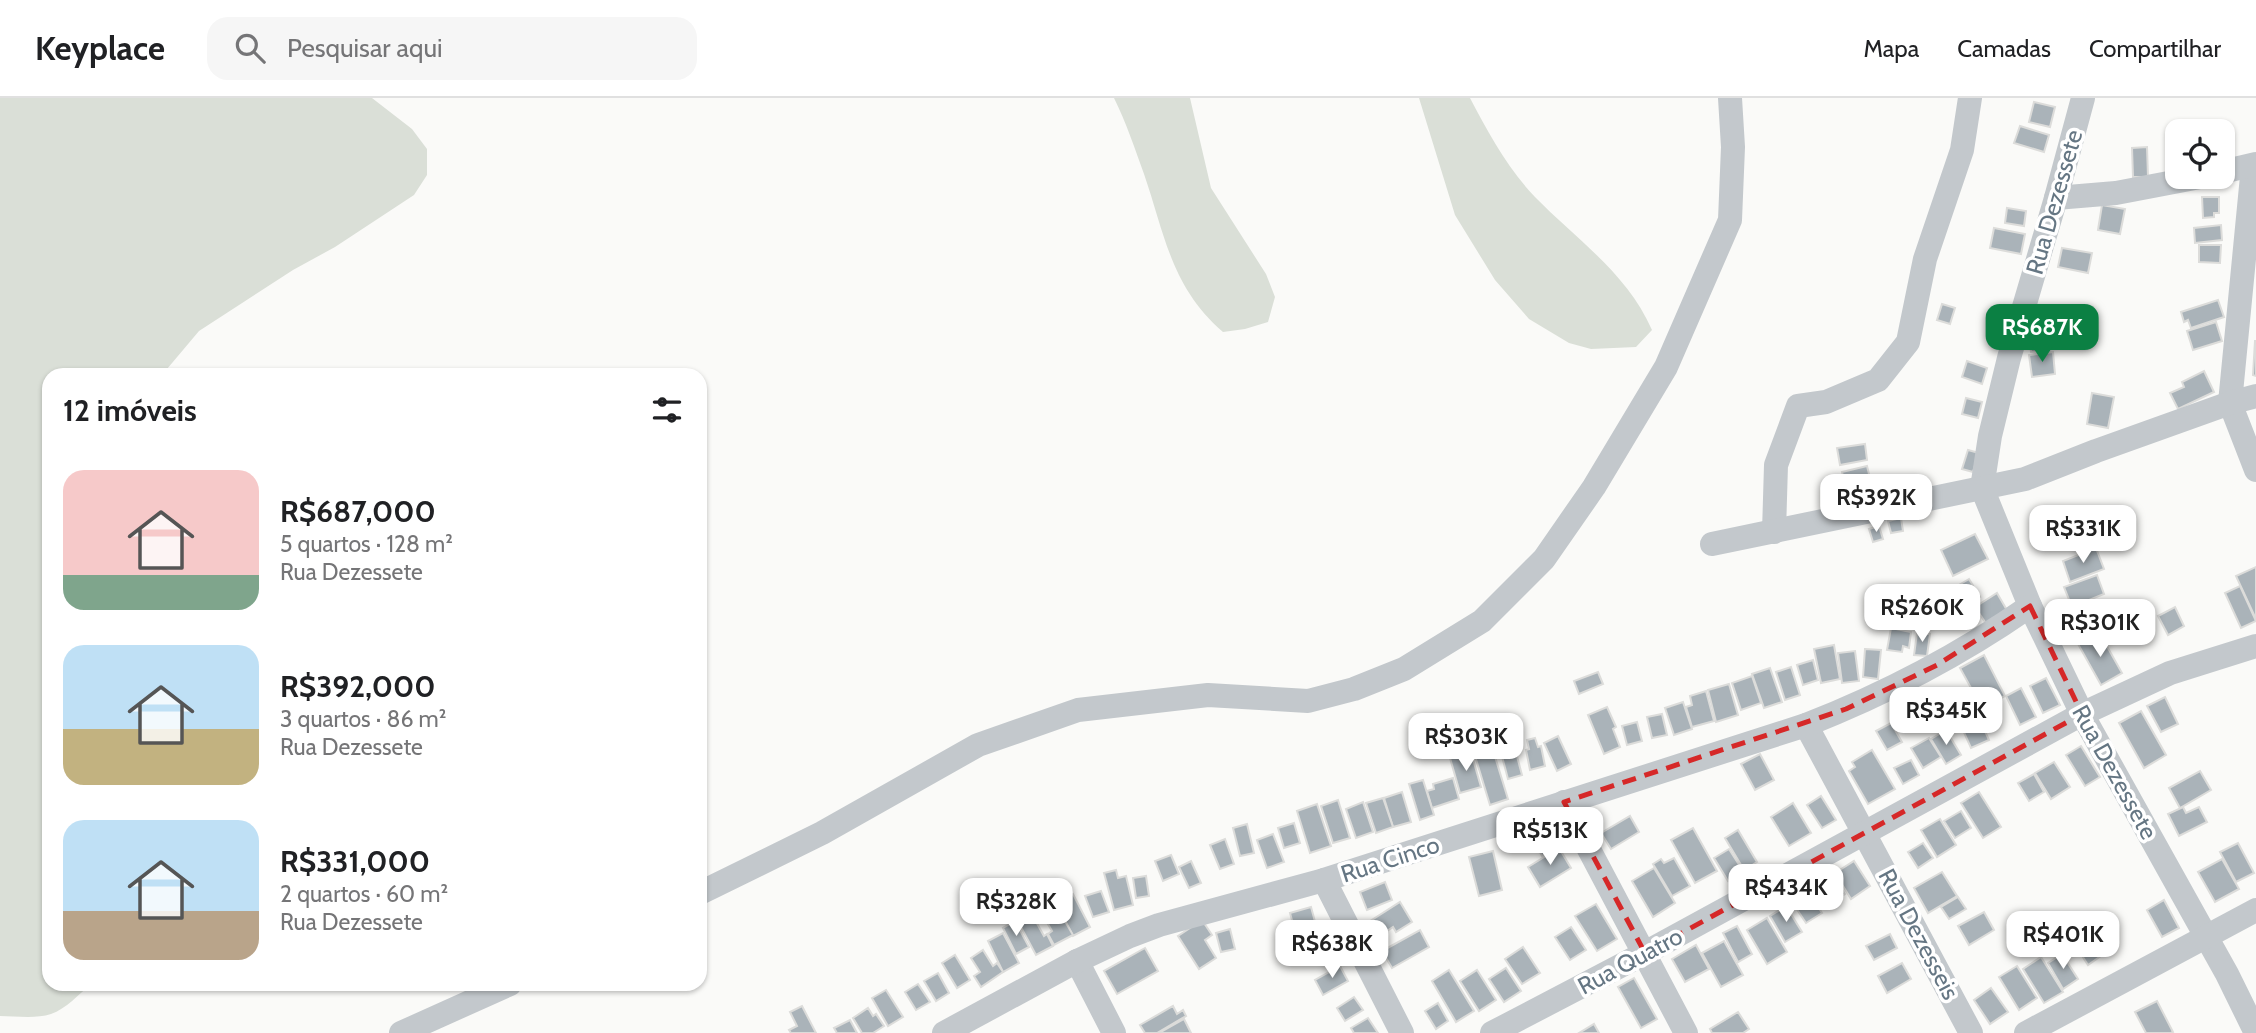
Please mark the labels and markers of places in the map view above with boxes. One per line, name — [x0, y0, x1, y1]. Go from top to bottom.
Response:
pin: R$687K — [1985, 304, 2099, 364]
pin: R$392K — [1819, 474, 1933, 534]
pin: R$331K — [2026, 505, 2140, 565]
pin: R$260K — [1865, 584, 1979, 644]
pin: R$301K — [2043, 600, 2157, 659]
pin: R$345K — [1889, 688, 2003, 747]
pin: R$303K — [1409, 714, 1523, 773]
pin: R$513K — [1493, 808, 1607, 867]
pin: R$434K — [1729, 864, 1843, 924]
pin: R$328K — [959, 878, 1073, 938]
pin: R$401K — [2006, 912, 2120, 971]
pin: R$638K — [1275, 920, 1389, 980]

